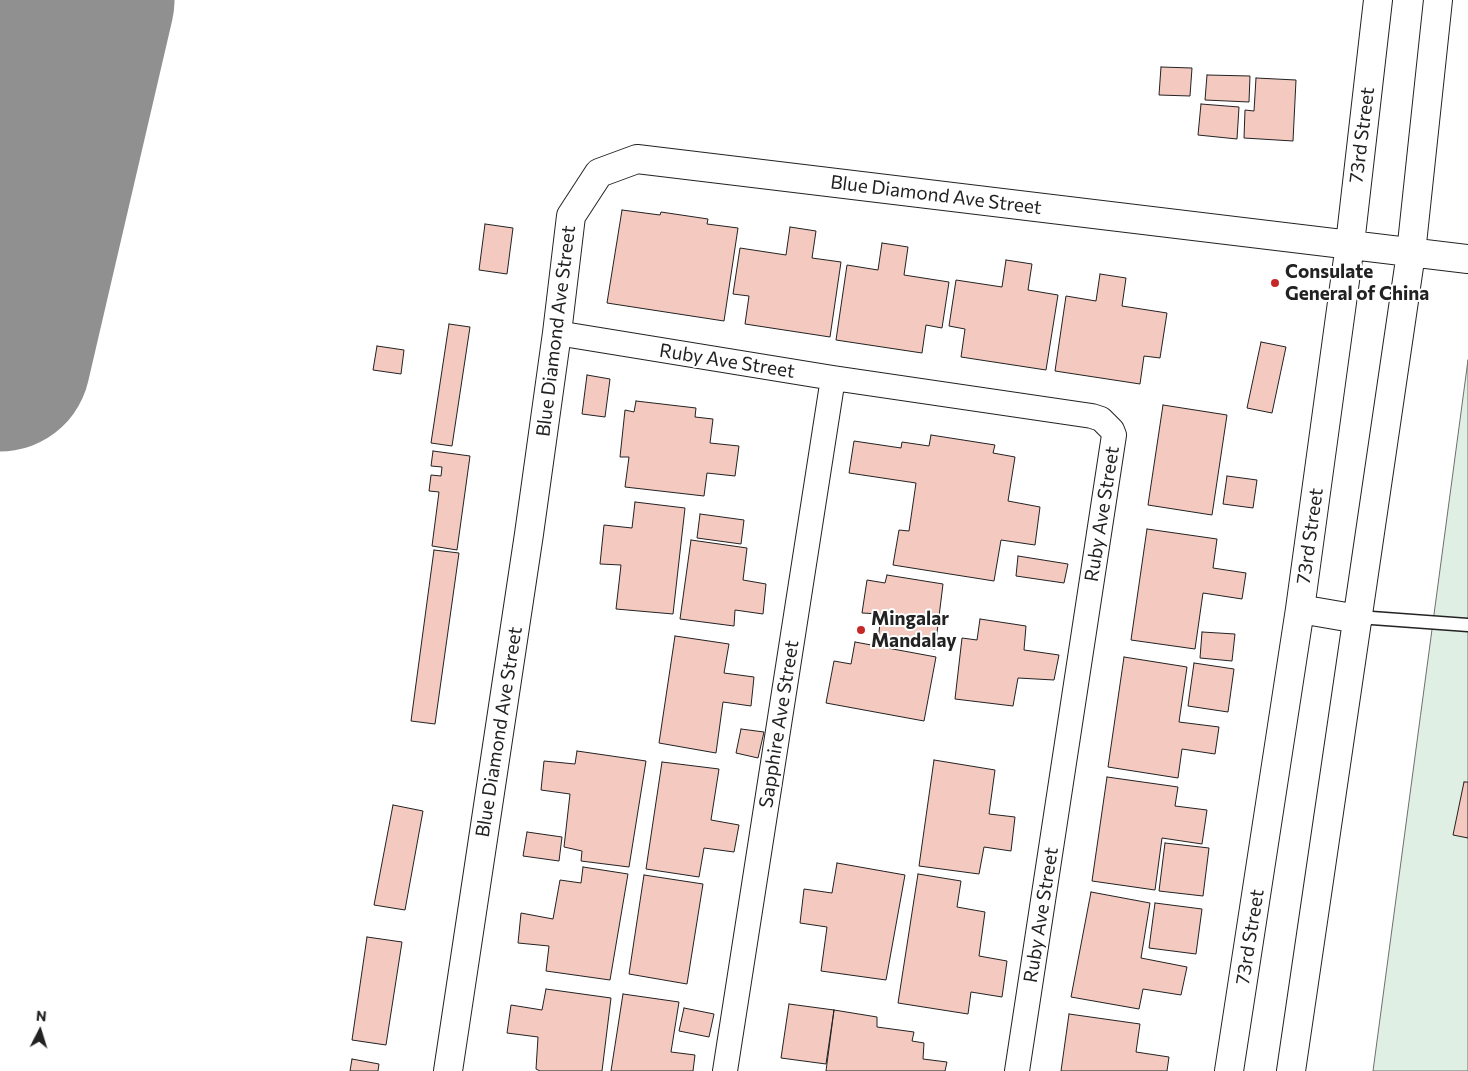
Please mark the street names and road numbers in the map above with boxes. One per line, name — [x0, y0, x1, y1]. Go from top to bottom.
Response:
street label: 73rd Street — [1345, 86, 1379, 184]
street label: Blue Diamond Ave Street — [829, 171, 1043, 219]
street label: Blue Diamond Ave Street — [532, 224, 580, 438]
street label: Ruby Ave Street — [658, 339, 796, 383]
street label: Ruby Ave Street — [1080, 445, 1124, 583]
street label: 73rd Street — [1292, 487, 1328, 585]
street label: Blue Diamond Ave Street — [471, 625, 527, 839]
street label: Sapphire Ave Street — [754, 639, 804, 809]
street label: Ruby Ave Street — [1019, 846, 1063, 984]
street label: 73rd Street — [1231, 888, 1269, 986]

